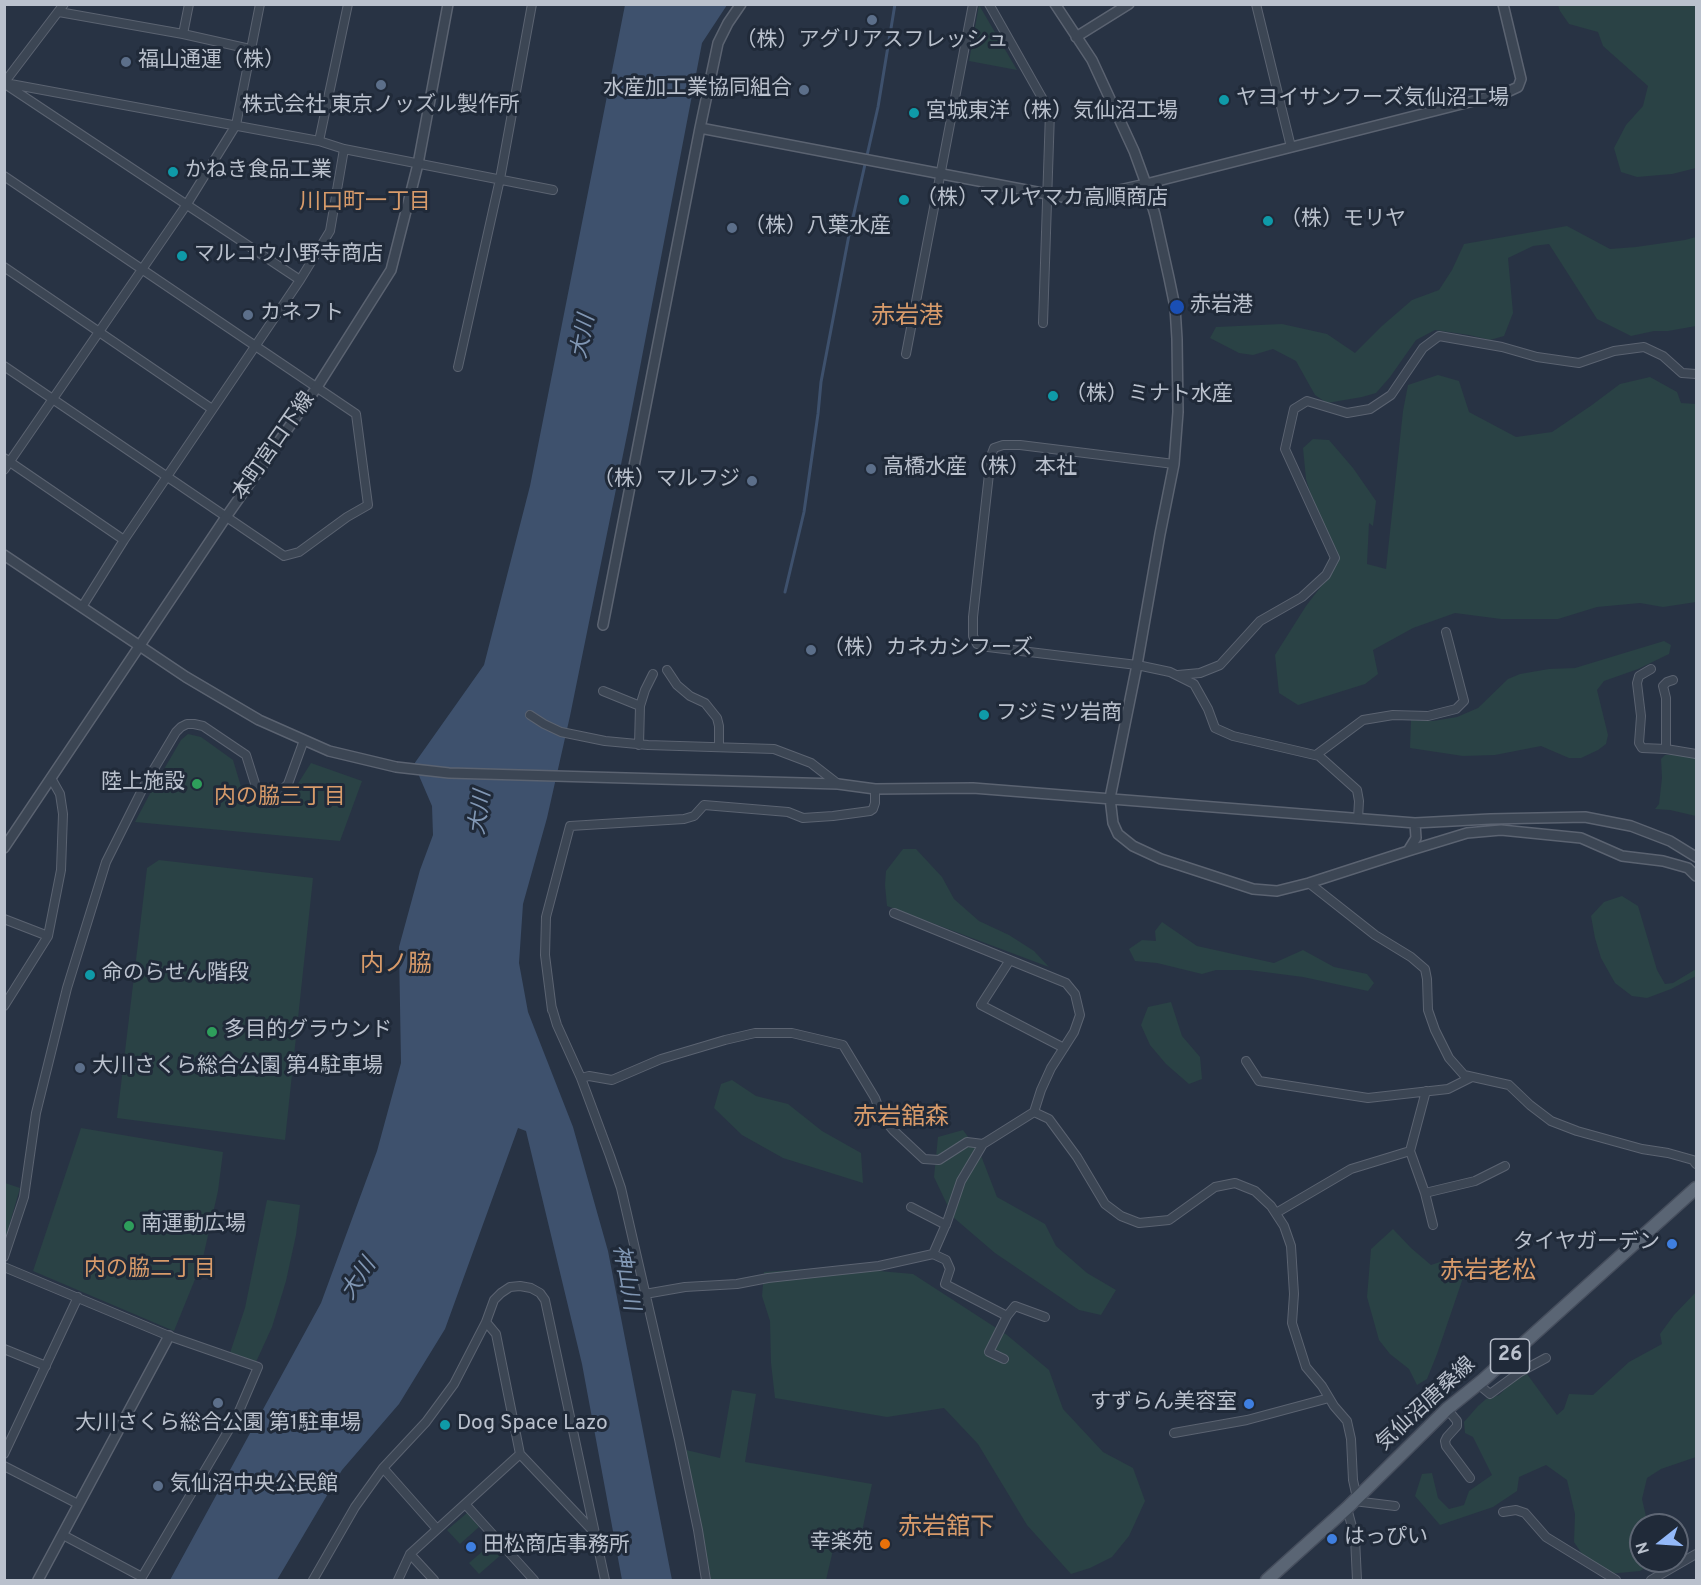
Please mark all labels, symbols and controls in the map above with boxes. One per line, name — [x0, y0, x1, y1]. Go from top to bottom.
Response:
marker: （株）アグリアスフレッシュ — [865, 13, 879, 27]
place label: （株）アグリアスフレッシュ — [736, 29, 1008, 55]
place label: 福山通運（株） — [138, 49, 285, 75]
marker: 福山通運（株） — [119, 55, 133, 69]
place label: 水産加工業協同組合 — [603, 77, 792, 103]
marker: 株式会社 東京ノッズル製作所 — [374, 78, 388, 92]
marker: 水産加工業協同組合 — [797, 83, 811, 97]
place label: ヤヨイサンフーズ気仙沼工場 — [1236, 87, 1509, 113]
marker: ヤヨイサンフーズ気仙沼工場 — [1217, 93, 1231, 107]
place label: 株式会社 東京ノッズル製作所 — [242, 94, 520, 120]
place label: 宮城東洋（株）気仙沼工場 — [926, 100, 1178, 126]
marker: 宮城東洋（株）気仙沼工場 — [907, 106, 921, 120]
place label: かねき食品工業 — [185, 159, 332, 185]
marker: かねき食品工業 — [166, 165, 180, 179]
place label: （株）マルヤマカ高順商店 — [916, 187, 1168, 213]
district label: 川口町一丁目 — [299, 191, 431, 217]
marker: （株）マルヤマカ高順商店 — [897, 193, 911, 207]
place label: （株）モリヤ — [1280, 208, 1406, 234]
marker: （株）モリヤ — [1261, 214, 1275, 228]
place label: （株）八葉水産 — [744, 215, 891, 241]
marker: （株）八葉水産 — [725, 221, 739, 235]
place label: マルコウ小野寺商店 — [194, 243, 383, 269]
marker: マルコウ小野寺商店 — [175, 249, 189, 263]
place label: 赤岩港 — [1190, 294, 1253, 320]
marker: 赤岩港 — [1168, 298, 1186, 316]
place label: カネフト — [260, 302, 344, 328]
district label: 赤岩港 — [871, 304, 943, 332]
marker: カネフト — [241, 308, 255, 322]
water label: 大川 — [568, 313, 602, 361]
place label: （株）ミナト水産 — [1065, 383, 1233, 409]
street label: 本町宮口下線 — [229, 388, 321, 506]
marker: （株）ミナト水産 — [1046, 389, 1060, 403]
place label: 高橋水産（株） 本社 — [883, 456, 1077, 482]
marker: 高橋水産（株） 本社 — [864, 462, 878, 476]
place label: （株）マルフジ — [593, 468, 740, 494]
marker: （株）マルフジ — [745, 474, 759, 488]
place label: （株）カネカシフーズ — [823, 637, 1033, 663]
marker: （株）カネカシフーズ — [804, 643, 818, 657]
place label: フジミツ岩商 — [996, 702, 1122, 728]
marker: フジミツ岩商 — [977, 708, 991, 722]
place label: 陸上施設 — [101, 771, 185, 797]
marker: 陸上施設 — [190, 777, 204, 791]
district label: 内の脇三丁目 — [214, 786, 346, 812]
water label: 大川 — [466, 789, 498, 837]
district label: 内ノ脇 — [360, 952, 432, 980]
place label: 命のらせん階段 — [102, 962, 249, 988]
marker: 命のらせん階段 — [83, 968, 97, 982]
place label: 多目的グラウンド — [224, 1019, 392, 1045]
marker: 多目的グラウンド — [205, 1025, 219, 1039]
place label: 大川さくら総合公園 第4駐車場 — [92, 1055, 383, 1081]
marker: 大川さくら総合公園 第4駐車場 — [73, 1061, 87, 1075]
district label: 赤岩舘森 — [853, 1105, 949, 1133]
place label: 南運動広場 — [141, 1213, 246, 1239]
marker: 南運動広場 — [122, 1219, 136, 1233]
place label: タイヤガーデン — [1513, 1231, 1660, 1257]
marker: タイヤガーデン — [1665, 1237, 1679, 1251]
water label: 神山川 — [605, 1243, 643, 1313]
water label: 大川 — [337, 1254, 383, 1306]
district label: 内の脇二丁目 — [84, 1258, 216, 1284]
district label: 赤岩老松 — [1440, 1259, 1536, 1287]
road number: 26 — [1490, 1339, 1530, 1373]
street label: 気仙沼唐桑線 — [1372, 1353, 1482, 1457]
place label: すずらん美容室 — [1090, 1391, 1237, 1417]
marker: 大川さくら総合公園 第1駐車場 — [211, 1396, 225, 1410]
marker: すずらん美容室 — [1242, 1397, 1256, 1411]
place label: 大川さくら総合公園 第1駐車場 — [75, 1412, 361, 1438]
place label: Dog Space Lazo — [457, 1412, 608, 1438]
marker: Dog Space Lazo — [438, 1418, 452, 1432]
place label: 気仙沼中央公民館 — [170, 1473, 338, 1499]
marker: 気仙沼中央公民館 — [151, 1479, 165, 1493]
north arrow — [1629, 1513, 1689, 1573]
district label: 赤岩舘下 — [898, 1515, 994, 1543]
place label: はっぴい — [1344, 1526, 1428, 1552]
place label: 幸楽苑 — [810, 1531, 873, 1557]
marker: はっぴい — [1325, 1532, 1339, 1546]
place label: 田松商店事務所 — [483, 1534, 630, 1560]
marker: 幸楽苑 — [878, 1537, 892, 1551]
text: N — [1632, 1539, 1655, 1556]
marker: 田松商店事務所 — [464, 1540, 478, 1554]

